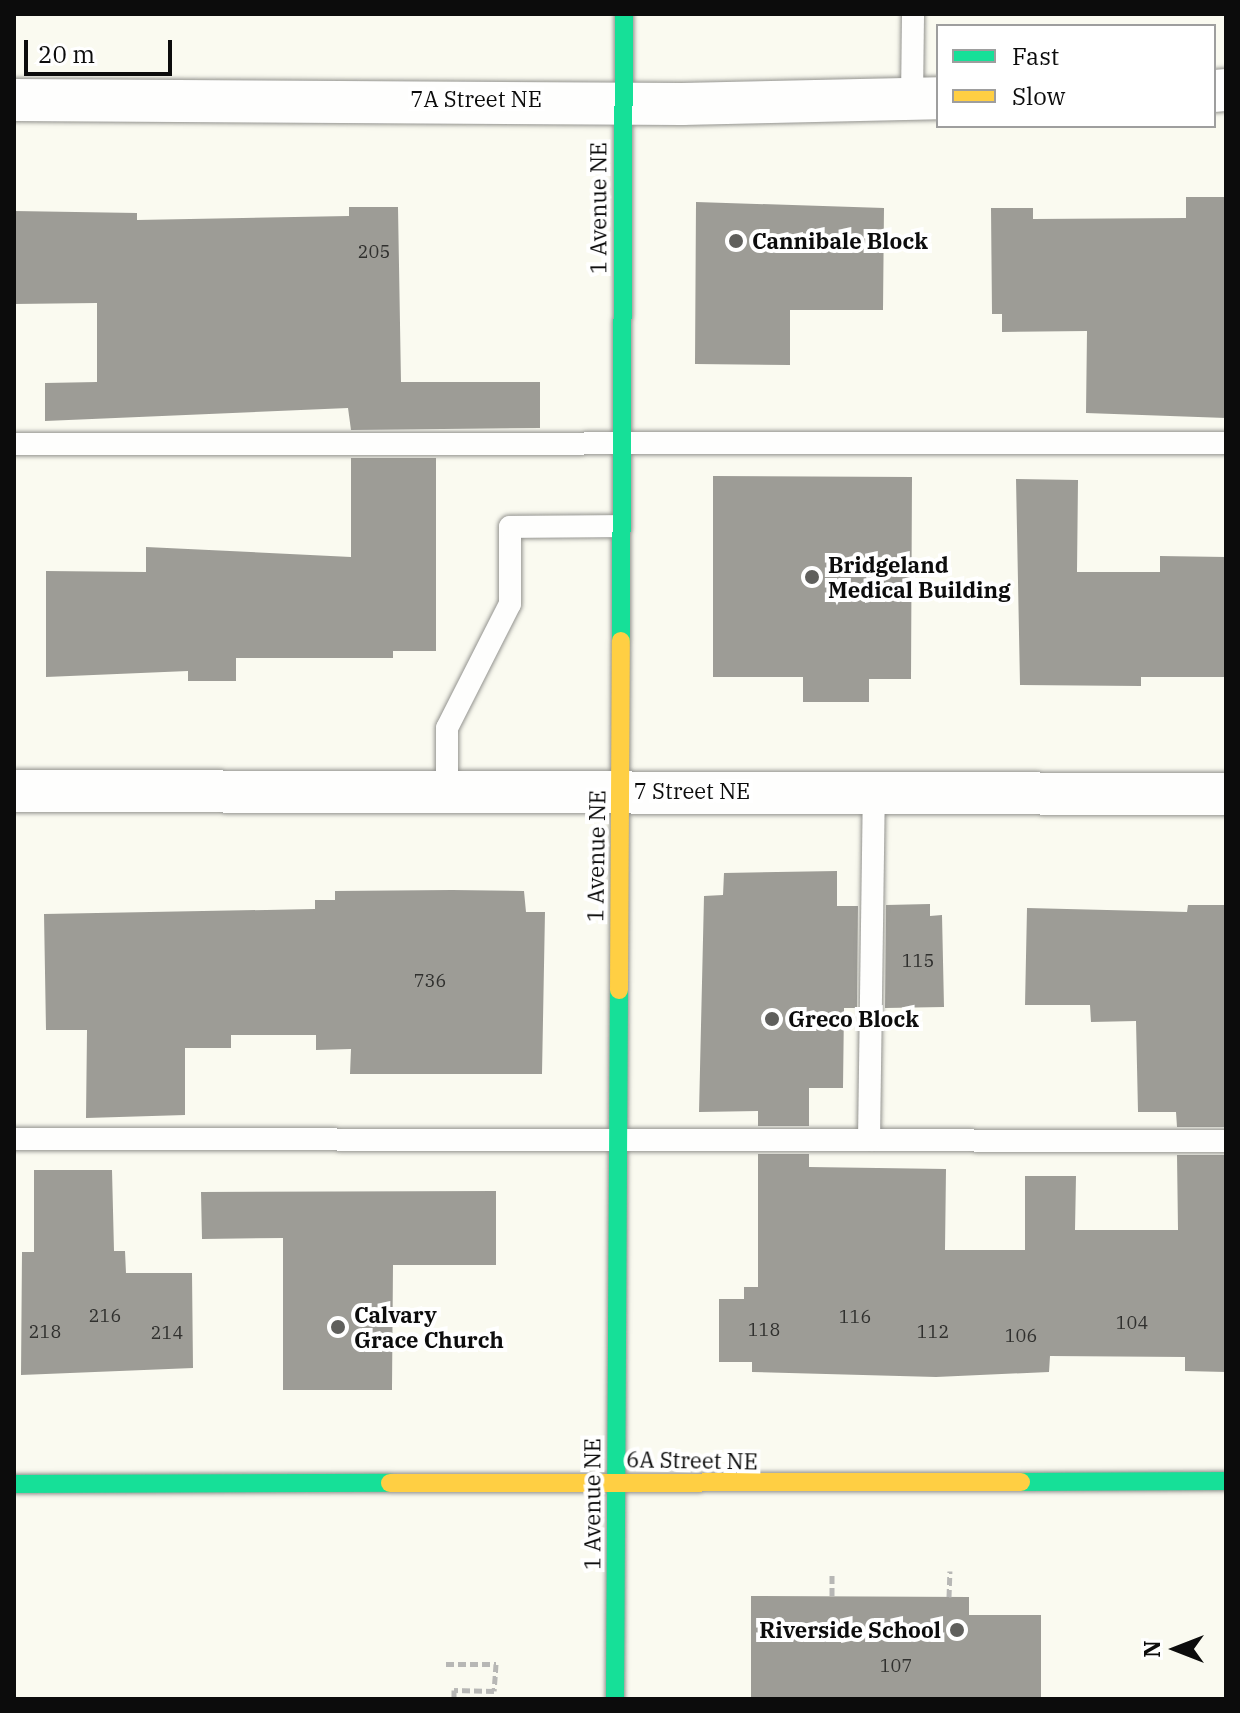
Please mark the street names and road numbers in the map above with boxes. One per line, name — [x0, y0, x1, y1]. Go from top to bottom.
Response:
street label: 7A Street NE — [410, 86, 542, 112]
street label: 1 Avenue NE — [585, 142, 611, 274]
street label: 7 Street NE — [634, 778, 750, 804]
street label: 1 Avenue NE — [582, 790, 610, 922]
street label: 1 Avenue NE — [579, 1438, 605, 1570]
street label: 6A Street NE — [626, 1446, 758, 1474]

